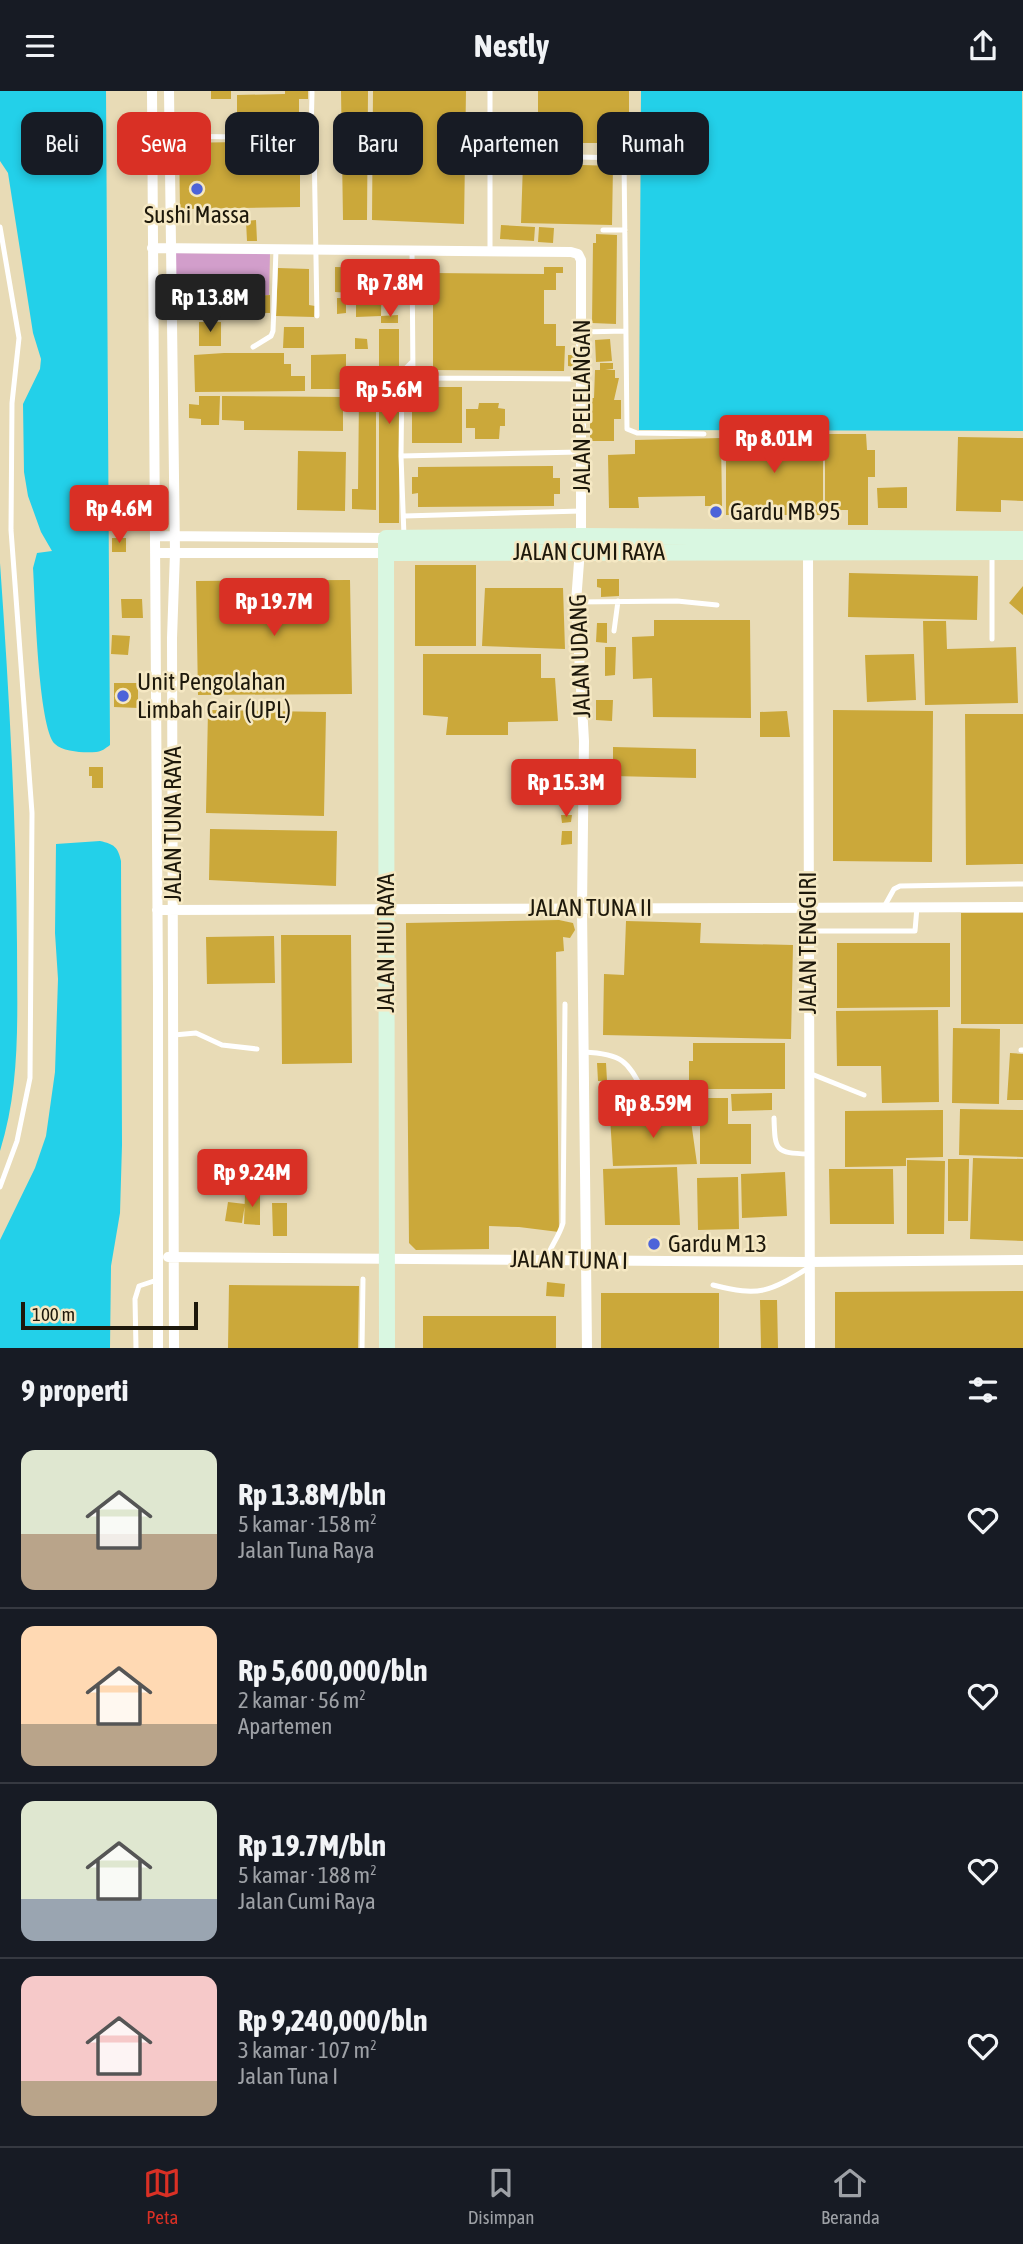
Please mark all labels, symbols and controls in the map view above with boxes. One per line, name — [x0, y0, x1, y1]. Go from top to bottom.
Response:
icon: menu — [21, 27, 59, 65]
text: Nestly — [474, 27, 549, 64]
icon: share — [964, 27, 1002, 65]
chip: Beli — [21, 112, 103, 175]
chip: Sewa — [117, 112, 211, 175]
chip: Filter — [225, 112, 319, 175]
chip: Baru — [333, 112, 423, 175]
chip: Apartemen — [437, 112, 583, 175]
chip: Rumah — [597, 112, 709, 175]
marker: Sushi Massa — [189, 181, 205, 197]
place label: Sushi Massa — [144, 201, 250, 228]
pin: Rp 7.8M — [325, 259, 455, 319]
text: Rp 7.8M — [357, 269, 423, 295]
pin: Rp 13.8M — [138, 275, 282, 334]
text: Rp 13.8M — [171, 284, 249, 310]
street label: JALAN PELELANGAN — [568, 319, 595, 493]
pin: Rp 5.6M — [324, 367, 454, 426]
text: Rp 5.6M — [356, 376, 422, 402]
pin: Rp 8.01M — [702, 415, 846, 475]
text: Rp 8.01M — [735, 425, 813, 451]
pin: Rp 4.6M — [54, 485, 184, 545]
text: Rp 4.6M — [86, 495, 152, 521]
place label: Gardu MB 95 — [730, 498, 841, 525]
marker: Gardu MB 95 — [708, 504, 724, 520]
street label: JALAN CUMI RAYA — [513, 538, 665, 565]
pin: Rp 19.7M — [202, 579, 346, 638]
text: Rp 19.7M — [235, 588, 313, 614]
street label: JALAN UDANG — [564, 593, 595, 719]
place label: Unit Pengolahan Limbah Cair (UPL) — [137, 668, 291, 723]
marker: Unit Pengolahan Limbah Cair (UPL) — [115, 688, 131, 704]
street label: JALAN TUNA RAYA — [159, 746, 186, 902]
pin: Rp 15.3M — [494, 759, 638, 819]
text: Rp 15.3M — [527, 769, 605, 795]
street label: JALAN TENGGIRI — [794, 872, 821, 1014]
street label: JALAN HIU RAYA — [372, 873, 399, 1013]
street label: JALAN TUNA II — [528, 894, 652, 921]
pin: Rp 8.59M — [581, 1081, 725, 1140]
text: Rp 8.59M — [614, 1090, 692, 1116]
pin: Rp 9.24M — [180, 1149, 324, 1209]
text: Rp 9.24M — [213, 1159, 291, 1185]
place label: Gardu M 13 — [668, 1230, 767, 1257]
marker: Gardu M 13 — [646, 1236, 662, 1252]
street label: JALAN TUNA I — [510, 1245, 628, 1274]
scale bar — [21, 1299, 198, 1331]
text: 100 m — [32, 1303, 75, 1325]
icon: filters — [964, 1371, 1002, 1409]
text: 9 properti — [21, 1373, 128, 1407]
text: Rp 13.8M/bln — [238, 1477, 386, 1511]
icon: home — [77, 1478, 161, 1562]
icon: heart — [964, 1501, 1002, 1539]
text: 5 kamar · 158 m² — [238, 1511, 377, 1537]
text: Jalan Tuna Raya — [238, 1537, 374, 1563]
text: Rp 5,600,000/bln — [238, 1653, 428, 1687]
icon: home — [77, 1654, 161, 1738]
icon: heart — [964, 1677, 1002, 1715]
text: 2 kamar · 56 m² — [238, 1687, 366, 1713]
text: Apartemen — [238, 1713, 332, 1739]
text: Rp 19.7M/bln — [238, 1828, 386, 1862]
icon: home — [77, 1829, 161, 1913]
icon: heart — [964, 1852, 1002, 1890]
text: 5 kamar · 188 m² — [238, 1862, 377, 1888]
text: Jalan Cumi Raya — [238, 1888, 376, 1914]
text: Rp 9,240,000/bln — [238, 2003, 428, 2037]
icon: home — [77, 2004, 161, 2088]
icon: heart — [964, 2027, 1002, 2065]
text: 3 kamar · 107 m² — [238, 2037, 377, 2063]
text: Jalan Tuna I — [238, 2063, 338, 2089]
tab: Peta — [143, 2164, 181, 2228]
tab: Disimpan — [468, 2164, 535, 2228]
tab: Beranda — [821, 2164, 880, 2228]

